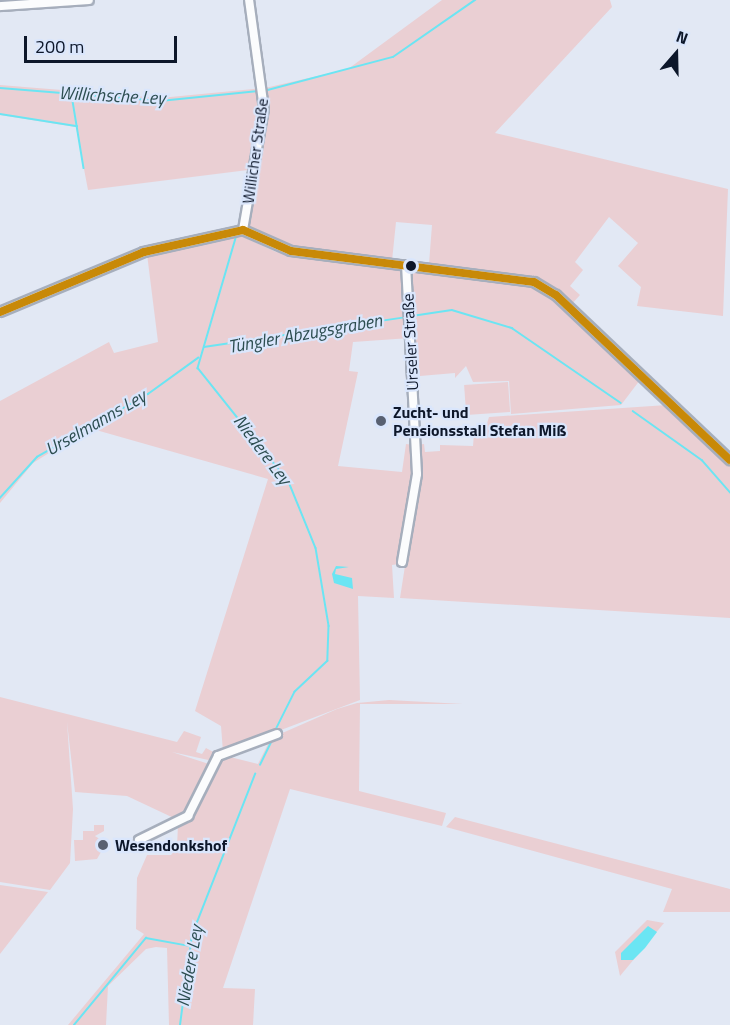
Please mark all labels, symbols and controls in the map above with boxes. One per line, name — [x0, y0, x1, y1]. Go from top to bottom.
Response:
scale bar — [27, 24, 180, 62]
north arrow — [646, 24, 706, 84]
text: N — [673, 24, 691, 50]
text: 200 m — [35, 33, 84, 60]
water label: Willichsche Ley — [58, 82, 166, 110]
street label: Willicher Straße — [238, 97, 272, 205]
unlabelled marker — [405, 260, 417, 272]
street label: Urseler Straße — [398, 293, 422, 391]
water label: Tüngler Abzugsgraben — [226, 310, 384, 358]
water label: Urselmanns Ley — [42, 385, 150, 461]
place label: Zucht- und Pensionsstall Stefan Miß — [393, 402, 566, 440]
water label: Niedere Ley — [229, 411, 295, 489]
marker: Zucht- und Pensionsstall Stefan Miß — [374, 414, 388, 428]
place label: Wesendonkshof — [115, 835, 227, 855]
marker: Wesendonkshof — [96, 838, 110, 852]
water label: Niedere Ley — [172, 924, 208, 1008]

